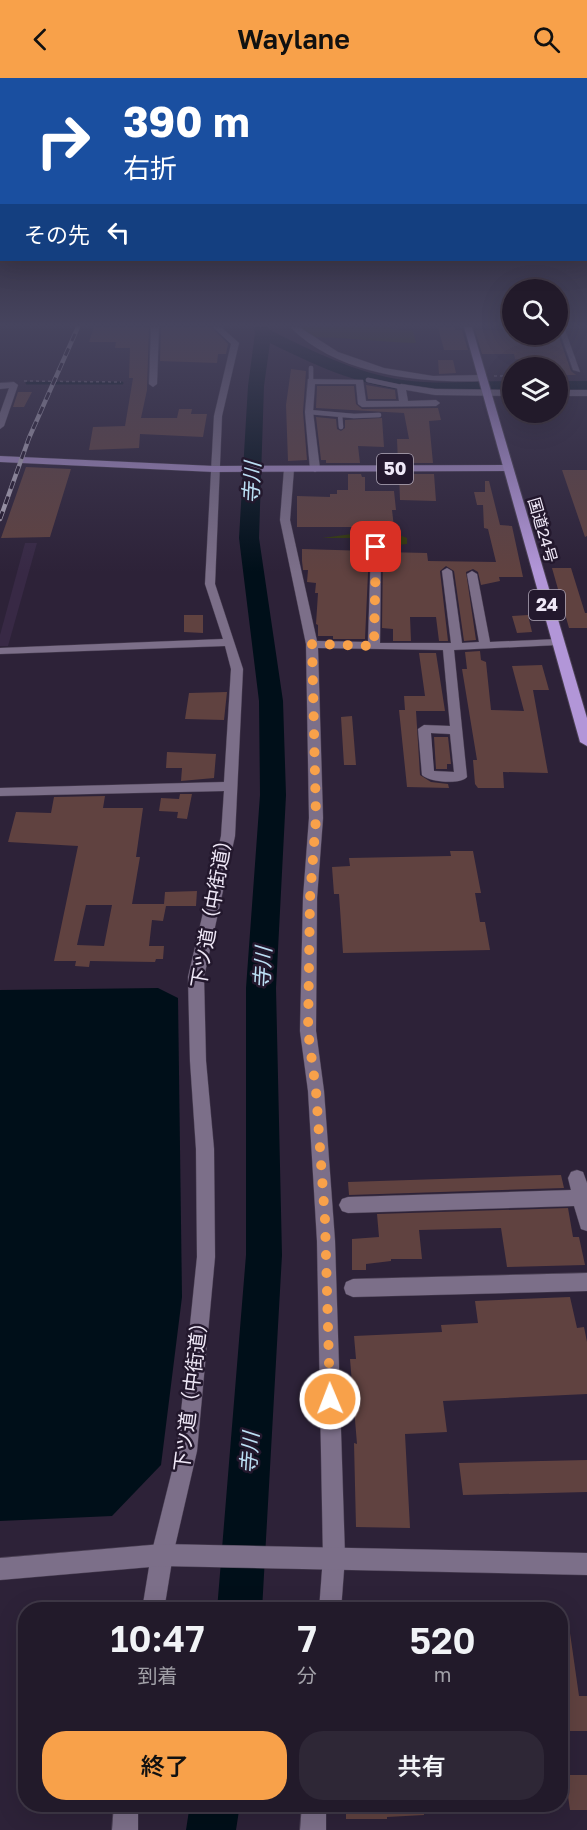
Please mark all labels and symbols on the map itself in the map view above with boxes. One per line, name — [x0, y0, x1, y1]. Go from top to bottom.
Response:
road number: 50 — [377, 454, 413, 484]
water label: 寺川 — [237, 459, 265, 505]
street label: 国道24号 — [524, 495, 562, 565]
pin — [350, 521, 401, 572]
road number: 24 — [529, 590, 565, 620]
street label: 下ツ道（中街道） — [185, 828, 237, 990]
water label: 寺川 — [248, 944, 276, 990]
street label: 下ツ道（中街道） — [168, 1311, 212, 1473]
position arrow — [298, 1367, 362, 1431]
water label: 寺川 — [235, 1429, 264, 1475]

